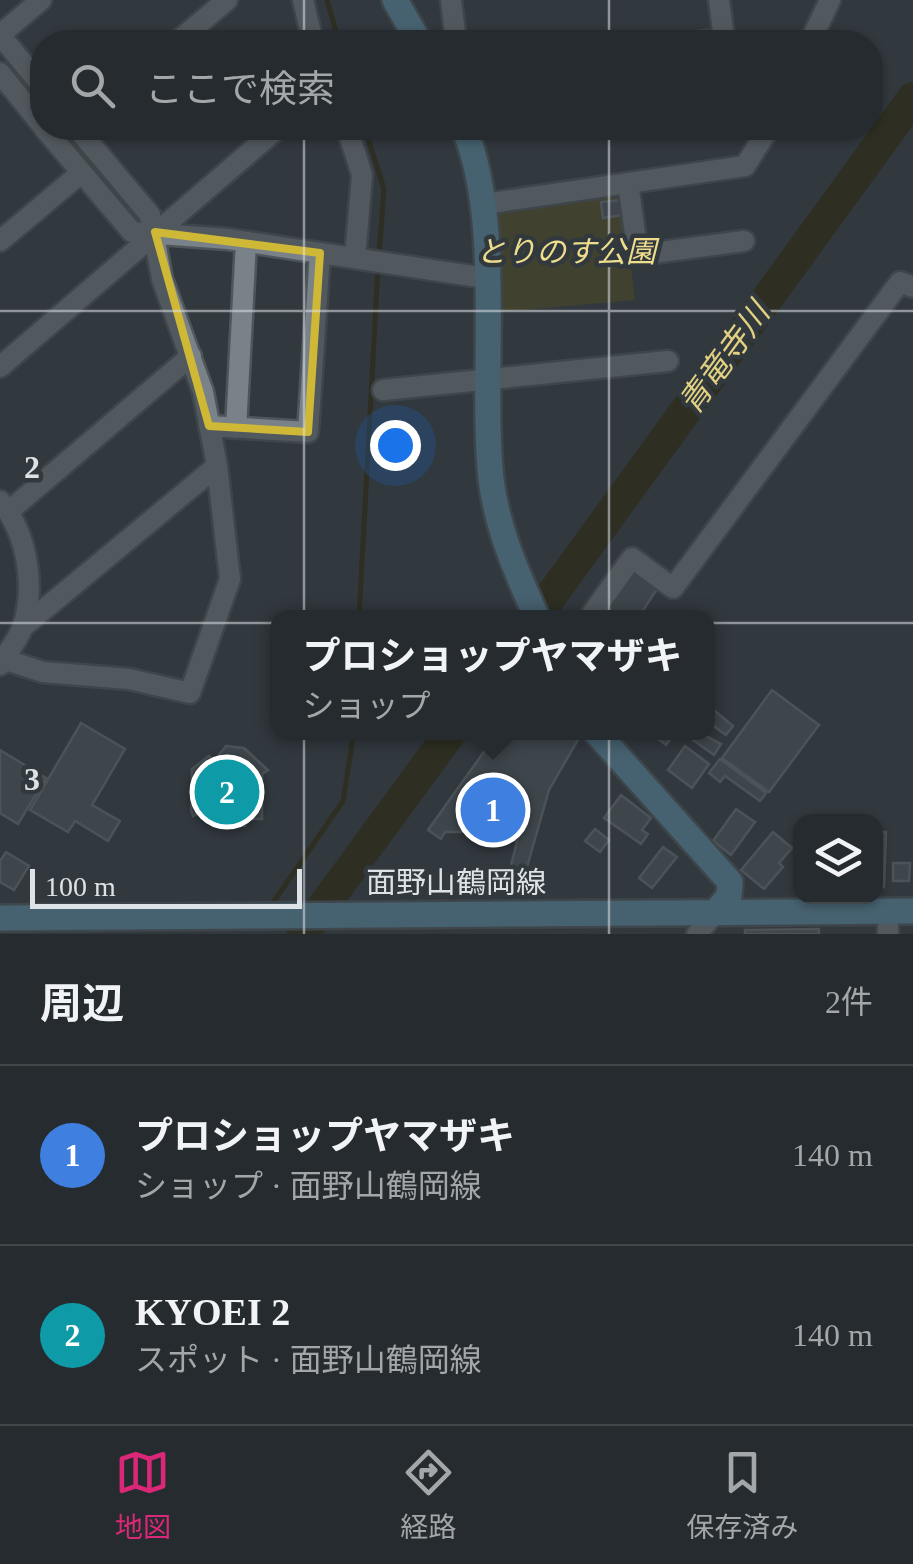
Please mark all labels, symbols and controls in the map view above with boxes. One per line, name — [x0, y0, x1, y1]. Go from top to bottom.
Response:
search box — [30, 30, 883, 140]
icon: search — [65, 58, 120, 113]
text: ここで検索 — [145, 68, 335, 110]
park label: とりのす公園 — [476, 235, 660, 268]
water label: 青竜寺川 — [672, 293, 778, 420]
your location — [370, 420, 421, 471]
text: 2 — [24, 449, 40, 485]
popup — [270, 610, 715, 740]
text: プロショップヤマザキ — [302, 635, 683, 677]
text: ショップ — [302, 688, 431, 724]
pin: 2 — [194, 754, 260, 830]
text: 3 — [24, 761, 40, 797]
pin: 1 — [460, 772, 526, 848]
map controls — [793, 814, 883, 904]
button: layers — [793, 814, 883, 904]
scale bar — [30, 864, 302, 908]
street label: 面野山鶴岡線 — [366, 866, 546, 899]
text: 100 m — [45, 871, 116, 902]
text: 周辺 — [40, 981, 124, 1027]
text: 2件 — [825, 984, 873, 1020]
text: プロショップヤマザキ — [135, 1115, 515, 1157]
text: 1 — [65, 1137, 81, 1173]
text: 140 m — [792, 1137, 873, 1173]
text: ショップ · 面野山鶴岡線 — [135, 1168, 482, 1204]
text: KYOEI 2 — [135, 1291, 290, 1333]
text: 2 — [65, 1317, 81, 1353]
text: 140 m — [792, 1317, 873, 1353]
text: スポット · 面野山鶴岡線 — [135, 1342, 482, 1378]
tab: 地図 — [115, 1445, 171, 1545]
tab: 経路 — [400, 1445, 456, 1545]
tab: 保存済み — [686, 1445, 798, 1545]

